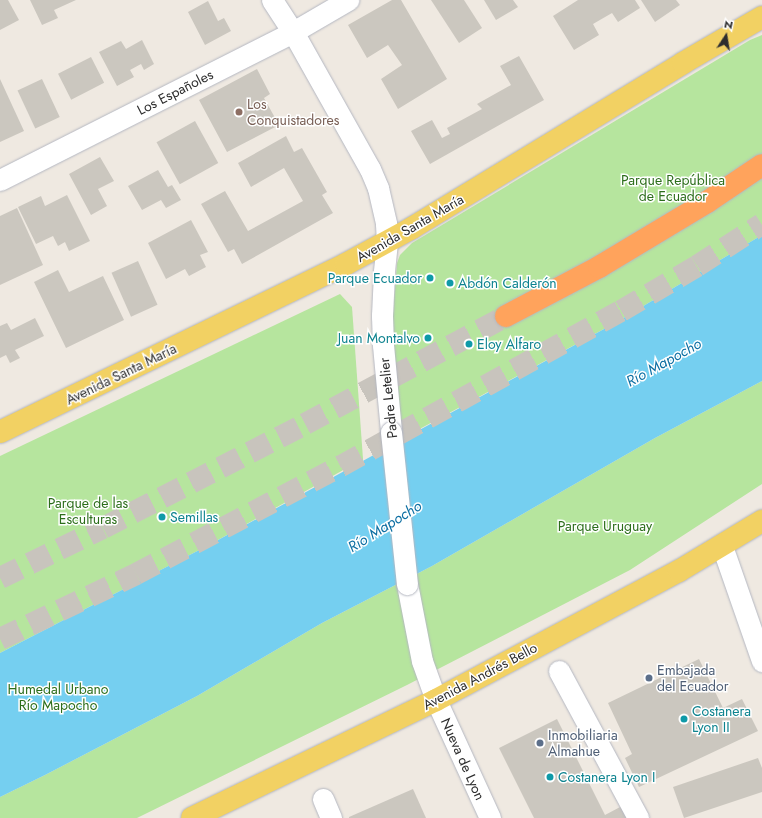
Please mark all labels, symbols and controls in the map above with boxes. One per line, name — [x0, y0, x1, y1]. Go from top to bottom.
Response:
north arrow — [706, 16, 746, 56]
text: N — [723, 16, 734, 33]
street label: Los Españoles — [134, 66, 216, 118]
place label: Los Conquistadores — [247, 96, 339, 128]
marker: Los Conquistadores — [234, 107, 244, 117]
park label: Parque República de Ecuador — [621, 172, 725, 204]
street label: Avenida Santa María — [353, 190, 467, 266]
place label: Parque Ecuador — [328, 270, 422, 286]
marker: Parque Ecuador — [425, 273, 435, 283]
place label: Abdón Calderón — [458, 275, 557, 291]
marker: Abdón Calderón — [445, 278, 455, 288]
place label: Juan Montalvo — [338, 330, 420, 346]
marker: Juan Montalvo — [423, 333, 433, 343]
water label: Río Mapocho — [623, 335, 705, 391]
place label: Eloy Alfaro — [477, 336, 541, 352]
marker: Eloy Alfaro — [464, 339, 474, 349]
street label: Avenida Santa María — [63, 340, 179, 408]
street label: Padre Letelier — [375, 357, 401, 439]
park label: Parque de las Esculturas — [48, 495, 128, 528]
water label: Río Mapocho — [345, 497, 425, 557]
place label: Semillas — [170, 509, 218, 525]
marker: Semillas — [157, 512, 167, 522]
park label: Parque Uruguay — [558, 518, 652, 534]
street label: Avenida Andrés Bello — [420, 639, 540, 713]
place label: Embajada del Ecuador — [657, 662, 729, 694]
marker: Embajada del Ecuador — [644, 673, 654, 683]
park label: Humedal Urbano Río Mapocho — [8, 681, 108, 714]
place label: Costanera Lyon II — [692, 703, 751, 736]
marker: Costanera Lyon II — [679, 714, 689, 724]
street label: Nueva de Lyon — [437, 715, 489, 803]
place label: Inmobiliaria Almahue — [548, 727, 618, 760]
marker: Inmobiliaria Almahue — [535, 738, 545, 748]
place label: Costanera Lyon I — [558, 769, 655, 785]
marker: Costanera Lyon I — [545, 772, 555, 782]

